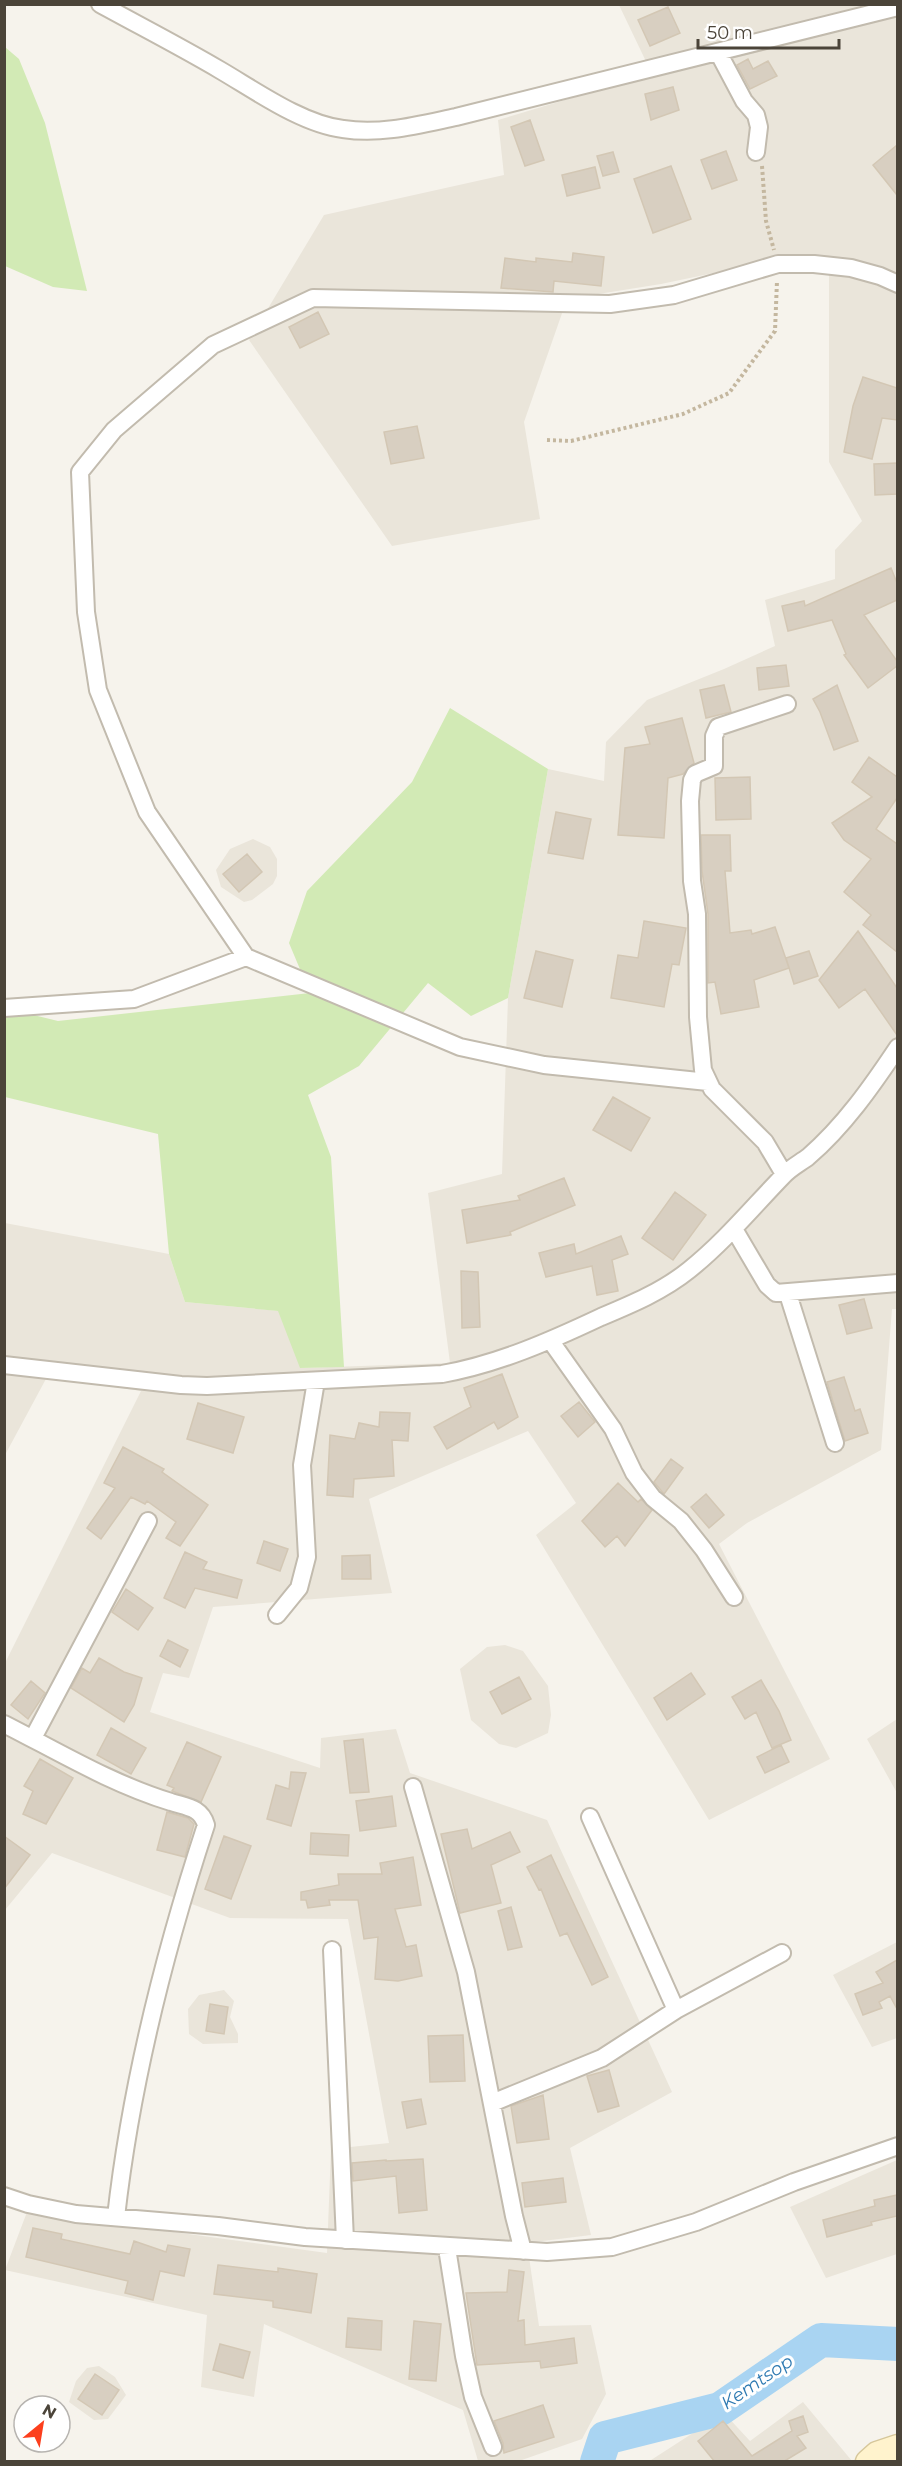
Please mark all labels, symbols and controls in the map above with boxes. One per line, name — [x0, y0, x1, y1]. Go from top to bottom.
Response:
scale bar — [698, 12, 839, 50]
text: 50 m — [707, 22, 753, 44]
water label: Kemtsop — [717, 2350, 797, 2414]
north arrow — [12, 2394, 72, 2454]
text: N — [39, 2400, 60, 2423]

